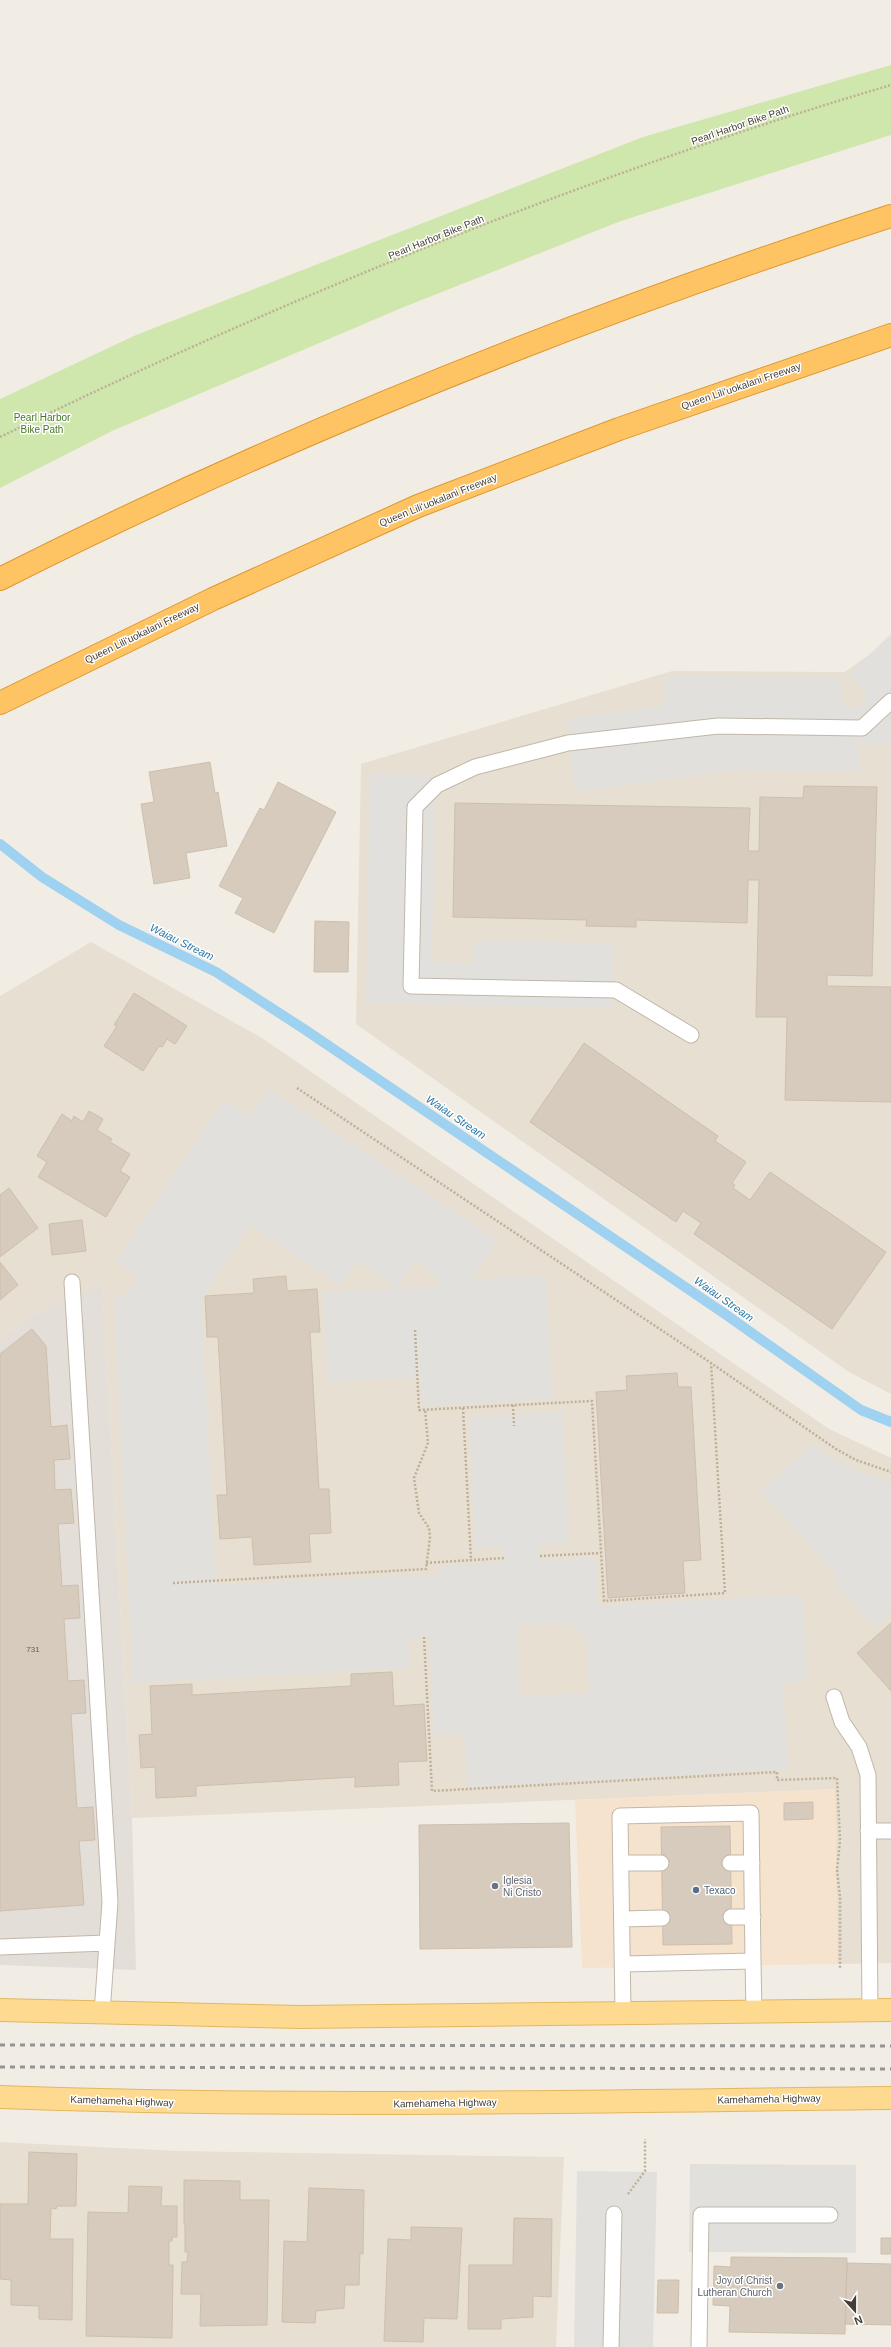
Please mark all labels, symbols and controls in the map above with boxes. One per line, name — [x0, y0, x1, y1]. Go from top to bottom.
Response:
street label: Pearl Harbor Bike Path — [690, 103, 790, 147]
street label: Pearl Harbor Bike Path — [387, 213, 485, 261]
street label: Queen Liliʻuokalani Freeway — [680, 360, 802, 412]
park label: Pearl Harbor Bike Path — [14, 412, 71, 435]
street label: Queen Liliʻuokalani Freeway — [378, 471, 498, 529]
street label: Queen Liliʻuokalani Freeway — [83, 601, 201, 665]
water label: Waiau Stream — [148, 921, 216, 963]
water label: Waiau Stream — [424, 1093, 488, 1141]
water label: Waiau Stream — [692, 1274, 756, 1324]
house number: 731 — [26, 1645, 40, 1654]
place label: Iglesia Ni Cristo — [503, 1875, 542, 1898]
marker: Iglesia Ni Cristo — [490, 1881, 500, 1891]
marker: Texaco — [691, 1885, 701, 1895]
place label: Texaco — [704, 1885, 736, 1896]
street label: Kamehameha Highway — [717, 2093, 821, 2105]
street label: Kamehameha Highway — [70, 2094, 174, 2108]
street label: Kamehameha Highway — [393, 2097, 497, 2109]
place label: Joy of Christ Lutheran Church — [698, 2275, 772, 2298]
marker: Joy of Christ Lutheran Church — [775, 2281, 785, 2291]
north arrow — [835, 2291, 875, 2331]
text: N — [853, 2313, 864, 2327]

